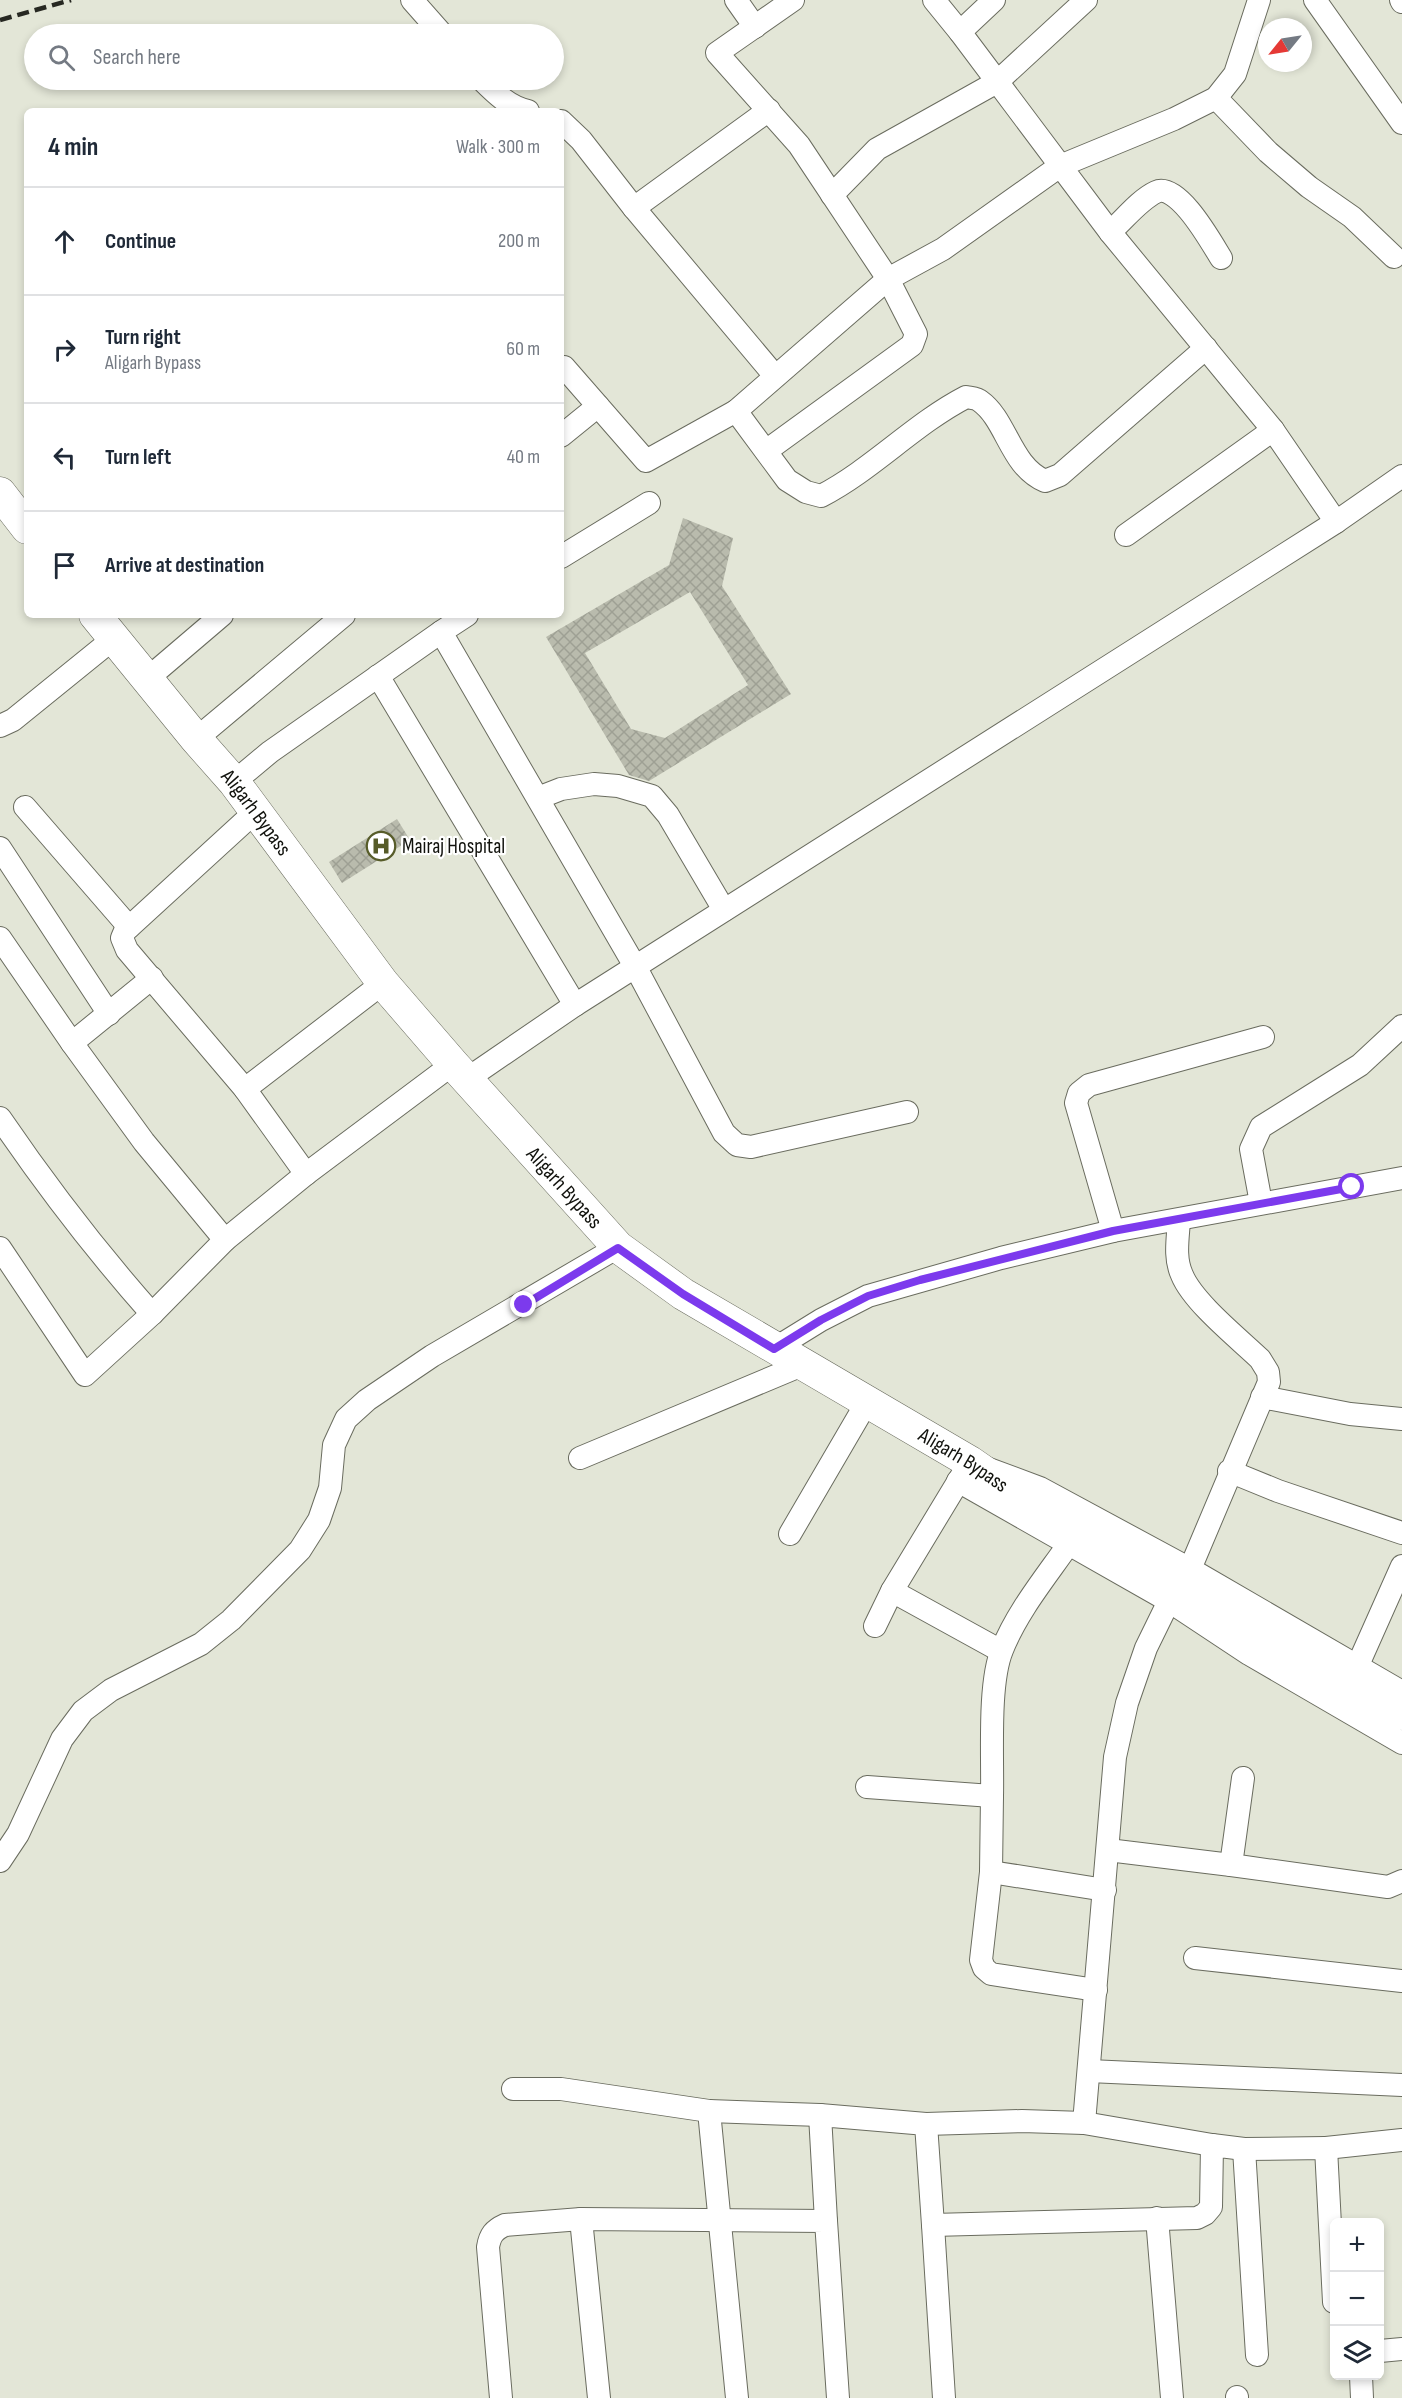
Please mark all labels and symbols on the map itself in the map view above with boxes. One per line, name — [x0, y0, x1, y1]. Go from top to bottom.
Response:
north arrow — [1258, 18, 1312, 72]
street label: Aligarh Bypass — [215, 764, 296, 861]
hospital icon: Mairaj Hospital — [365, 830, 397, 862]
place label: Mairaj Hospital — [402, 834, 505, 859]
street label: Aligarh Bypass — [520, 1141, 607, 1234]
route start — [1338, 1173, 1364, 1199]
route end — [510, 1291, 536, 1317]
street label: Aligarh Bypass — [913, 1422, 1013, 1498]

